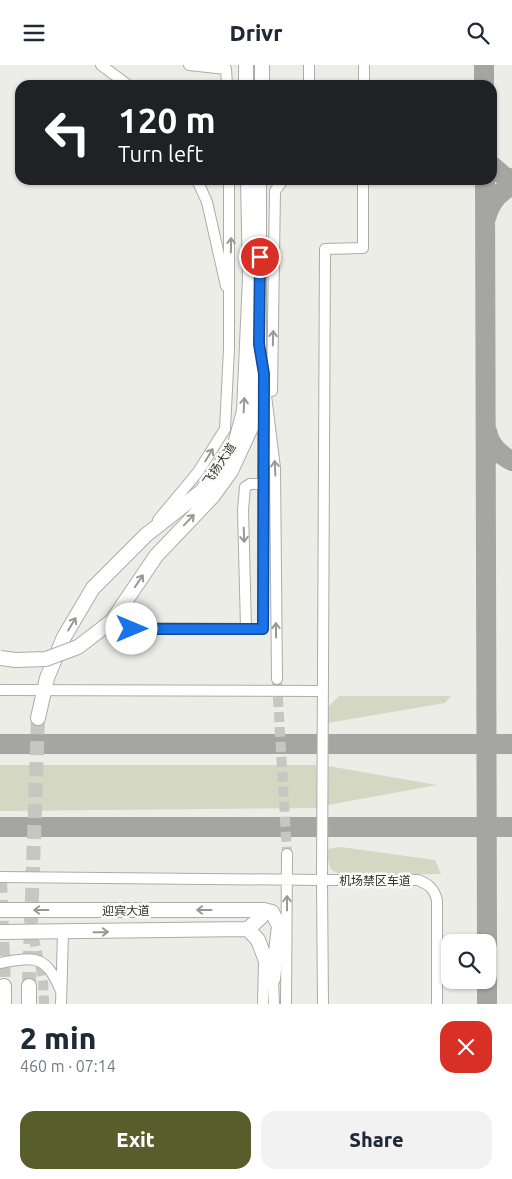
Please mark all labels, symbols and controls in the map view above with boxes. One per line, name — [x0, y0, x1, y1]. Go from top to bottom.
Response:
icon: menu — [20, 19, 48, 47]
icon: search — [464, 19, 492, 47]
text: Drivr — [230, 20, 282, 45]
icon: left — [35, 100, 100, 165]
text: 120 m — [118, 100, 216, 140]
text: Turn left — [118, 141, 203, 166]
pin — [239, 236, 281, 278]
one-way arrow — [226, 237, 235, 253]
icon: arrive — [246, 243, 274, 271]
one-way arrow — [268, 330, 278, 346]
one-way arrow — [240, 397, 249, 413]
street label: 飞扬大道 — [200, 440, 238, 488]
one-way arrow — [204, 448, 214, 462]
one-way arrow — [270, 460, 279, 476]
one-way arrow — [183, 514, 195, 527]
one-way arrow — [239, 526, 248, 542]
one-way arrow — [134, 574, 144, 588]
position arrow — [105, 602, 157, 654]
one-way arrow — [67, 617, 77, 631]
one-way arrow — [272, 622, 281, 638]
street label: 机场禁区车道 — [339, 874, 411, 887]
one-way arrow — [282, 895, 292, 912]
street label: 迎宾大道 — [102, 904, 150, 917]
one-way arrow — [34, 905, 50, 915]
one-way arrow — [196, 905, 212, 915]
one-way arrow — [92, 927, 109, 937]
map controls — [441, 934, 496, 989]
button: search — [441, 934, 496, 989]
text: 2 min — [20, 1021, 96, 1055]
button: close — [440, 1021, 492, 1073]
text: 460 m · 07:14 — [20, 1057, 116, 1075]
button: Exit — [20, 1111, 251, 1169]
button: Share — [261, 1111, 492, 1169]

